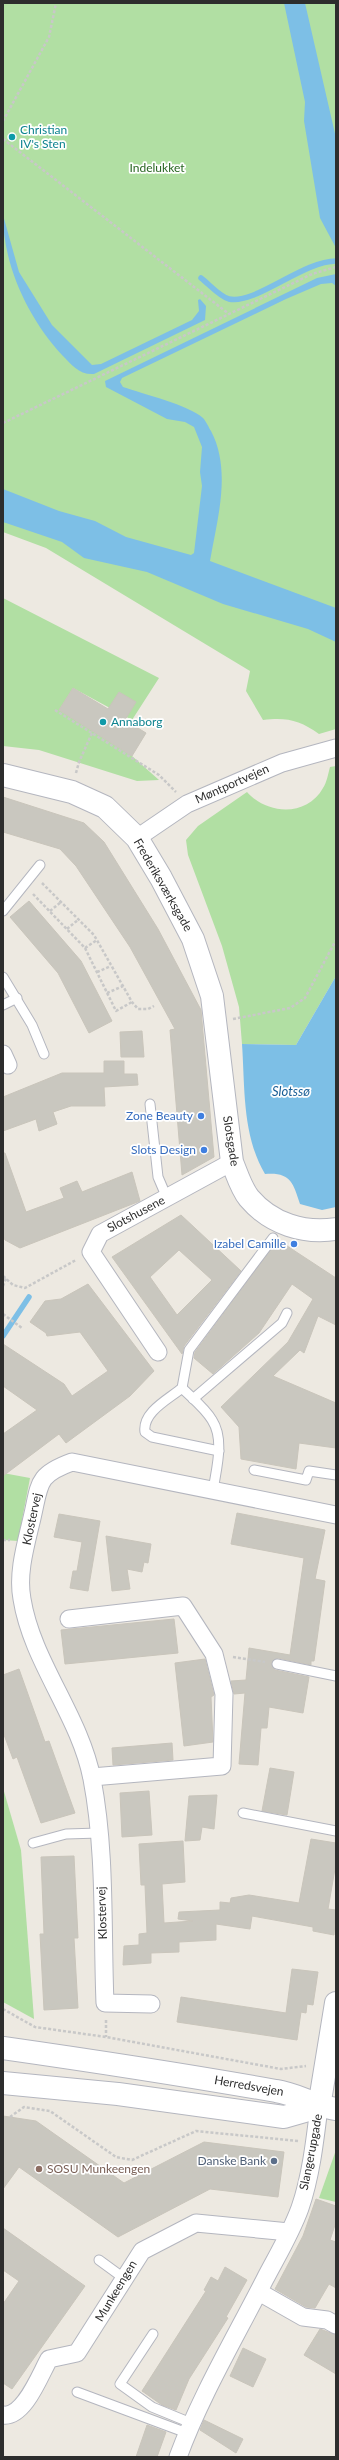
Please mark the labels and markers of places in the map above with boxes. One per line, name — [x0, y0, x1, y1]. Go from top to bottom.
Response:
place label: Christian IV's Sten — [20, 122, 67, 151]
marker: Christian IV's Sten — [7, 132, 17, 142]
place label: Annaborg — [111, 714, 162, 729]
marker: Annaborg — [98, 717, 108, 727]
place label: Zone Beauty — [126, 1108, 194, 1123]
marker: Zone Beauty — [196, 1111, 206, 1121]
place label: Slots Design — [131, 1142, 196, 1157]
marker: Slots Design — [199, 1145, 209, 1155]
place label: Izabel Camille — [214, 1236, 286, 1251]
marker: Izabel Camille — [289, 1239, 299, 1249]
place label: Danske Bank — [198, 2153, 267, 2168]
marker: Danske Bank — [269, 2156, 279, 2166]
place label: SOSU Munkeengen — [47, 2161, 150, 2176]
marker: SOSU Munkeengen — [34, 2164, 44, 2174]

